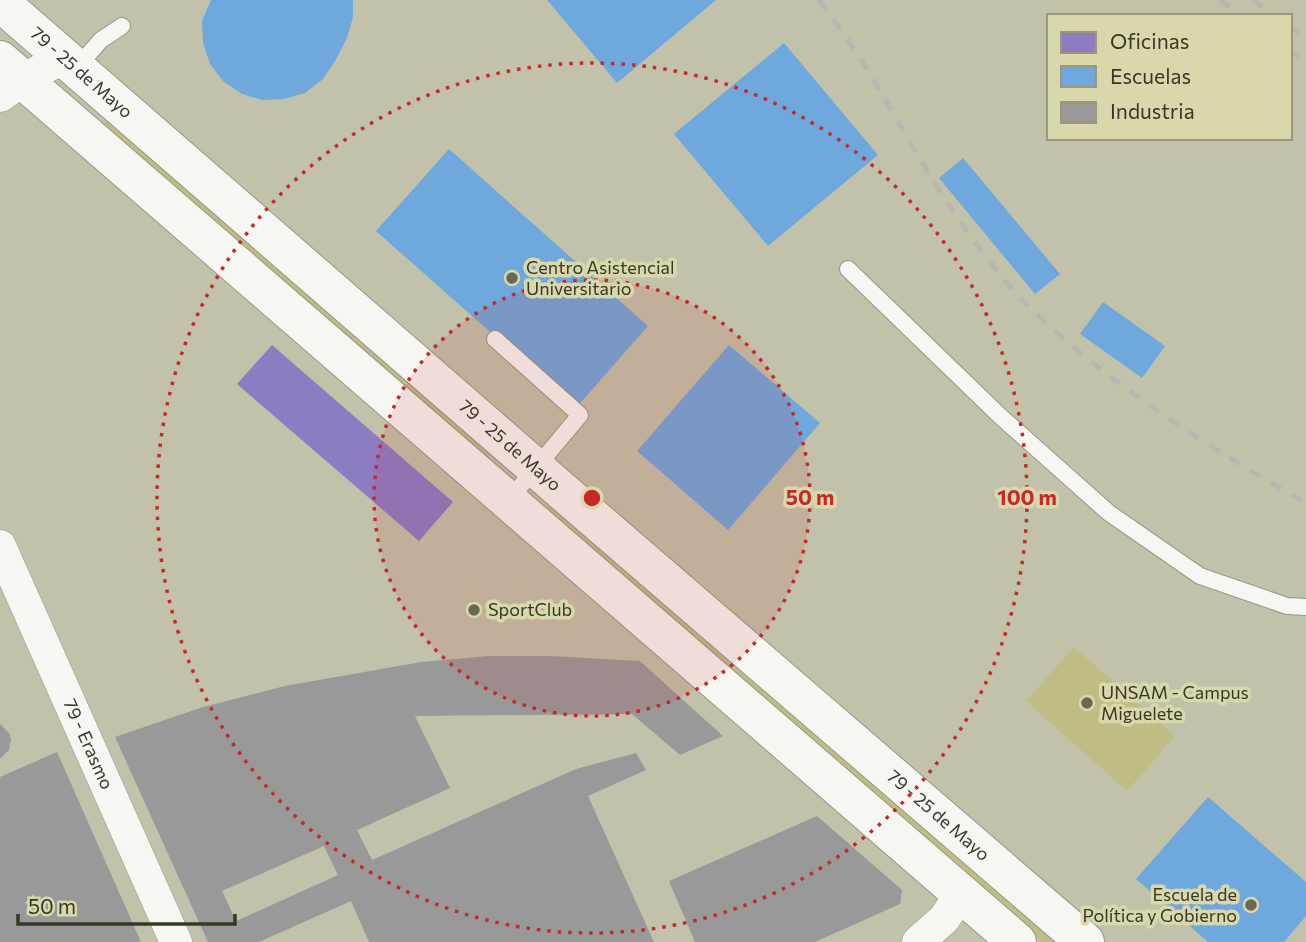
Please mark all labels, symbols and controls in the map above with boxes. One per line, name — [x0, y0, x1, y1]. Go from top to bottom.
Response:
legend — [1047, 14, 1292, 140]
street label: 79 - 25 de Mayo — [27, 22, 138, 122]
text: Oficinas — [1110, 28, 1189, 53]
text: Escuelas — [1110, 63, 1191, 88]
text: Industria — [1110, 98, 1195, 123]
place label: Centro Asistencial Universitario — [526, 256, 675, 299]
marker: Centro Asistencial Universitario — [504, 270, 520, 286]
street label: 79 - 25 de Mayo — [455, 395, 566, 495]
text: 50 m — [786, 484, 834, 509]
text: 100 m — [997, 484, 1057, 509]
centre of rings — [580, 486, 604, 510]
place label: SportClub — [488, 598, 572, 620]
marker: SportClub — [466, 602, 482, 618]
place label: UNSAM - Campus Miguelete — [1101, 681, 1249, 724]
street label: 79 - Erasmo — [59, 695, 119, 793]
marker: UNSAM - Campus Miguelete — [1079, 695, 1095, 711]
street label: 79 - 25 de Mayo — [883, 765, 995, 865]
scale bar — [18, 883, 234, 927]
place label: Escuela de Política y Gobierno — [1083, 883, 1237, 926]
text: 50 m — [28, 893, 76, 918]
marker: Escuela de Política y Gobierno — [1243, 897, 1259, 913]

